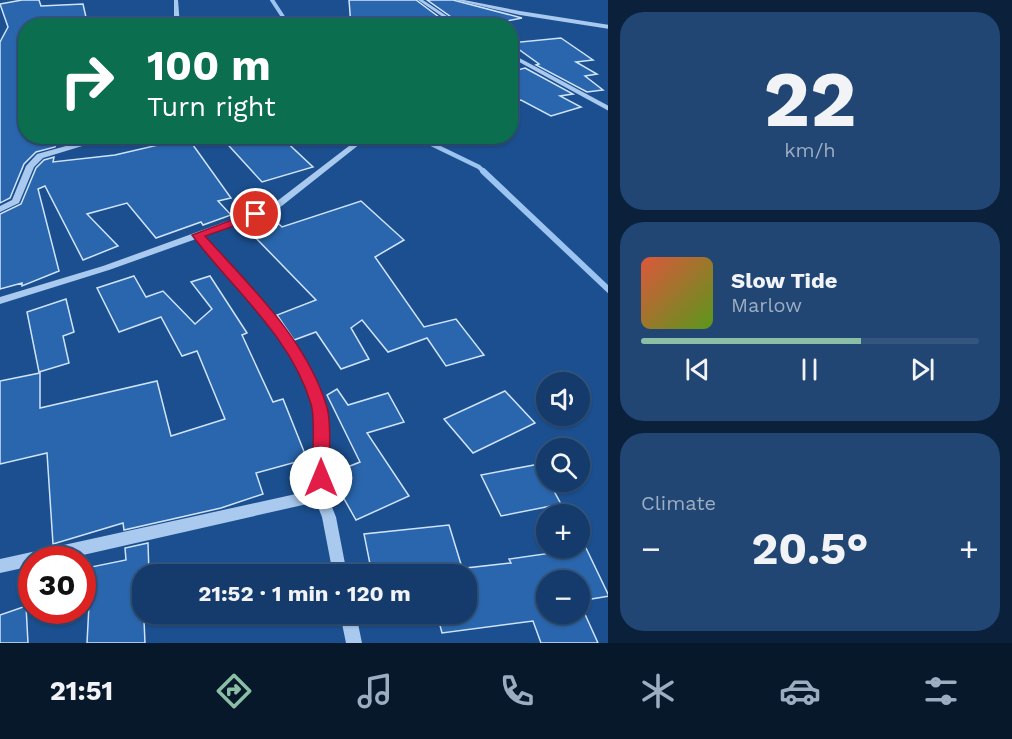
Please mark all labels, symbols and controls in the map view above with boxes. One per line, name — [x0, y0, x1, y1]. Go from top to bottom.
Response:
text: 100 m — [147, 41, 271, 90]
icon: right — [48, 42, 126, 120]
text: 22 — [764, 53, 856, 145]
text: Turn right — [147, 91, 276, 123]
text: km/h — [784, 138, 836, 162]
pin — [230, 188, 281, 239]
icon: arrive — [239, 197, 272, 230]
text: Slow Tide — [731, 268, 838, 293]
text: Marlow — [731, 293, 802, 317]
icon: previous — [681, 353, 714, 386]
icon: pause — [793, 353, 826, 386]
icon: next — [906, 353, 939, 386]
map controls — [536, 372, 590, 624]
button: sound — [536, 372, 590, 426]
button: search — [536, 438, 590, 492]
position arrow — [289, 446, 353, 510]
text: Climate — [641, 491, 716, 515]
button: + — [536, 504, 590, 558]
text: 20.5° — [752, 522, 868, 575]
text: − — [641, 529, 661, 568]
text: + — [959, 529, 979, 568]
speed limit sign: 30 — [18, 546, 96, 624]
button: − — [536, 570, 590, 624]
text: 21:52 · 1 min · 120 m — [198, 581, 411, 606]
icon: directions — [213, 670, 255, 712]
icon: music — [354, 670, 396, 712]
icon: phone — [496, 670, 538, 712]
icon: climate — [637, 670, 679, 712]
icon: car — [779, 670, 821, 712]
icon: filters — [920, 670, 962, 712]
text: 21:51 — [50, 675, 113, 707]

